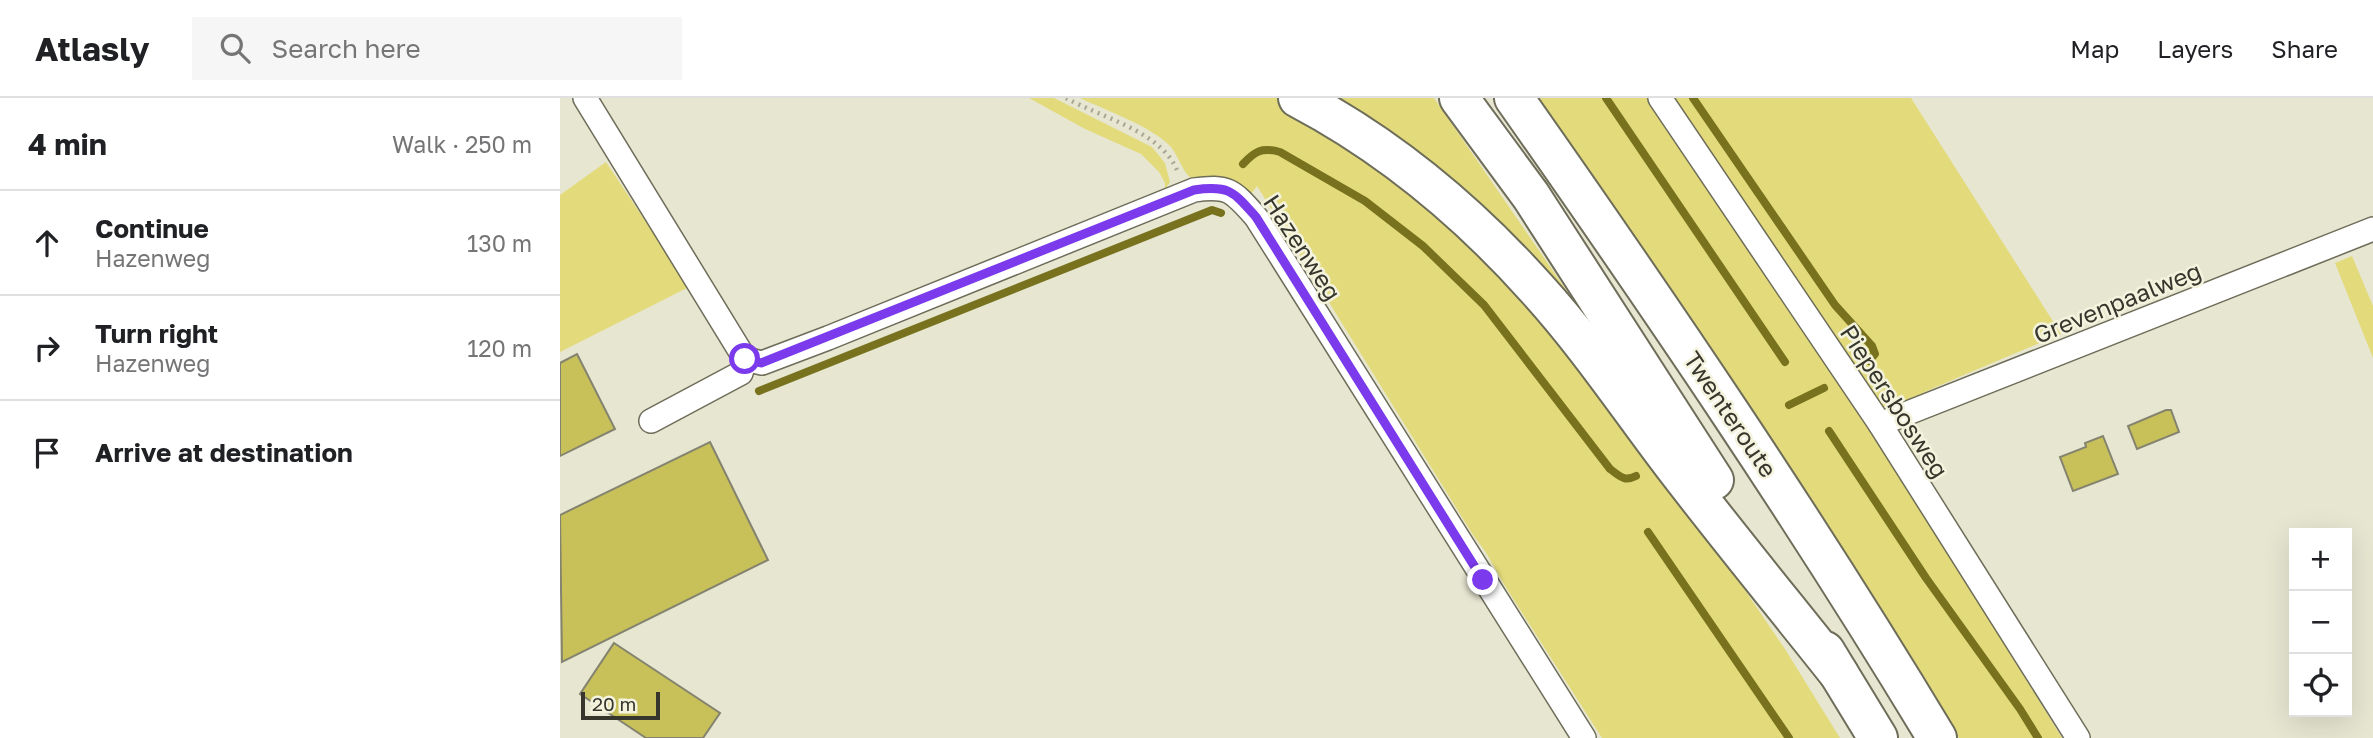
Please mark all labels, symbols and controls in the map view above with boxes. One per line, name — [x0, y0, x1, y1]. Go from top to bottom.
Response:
search box — [192, 17, 682, 80]
text: Atlasly — [35, 29, 150, 68]
icon: search — [216, 29, 254, 67]
text: Search here — [272, 33, 421, 64]
text: Map — [2070, 34, 2119, 63]
text: Layers — [2157, 34, 2233, 63]
text: Share — [2271, 34, 2338, 63]
text: 4 min — [28, 126, 107, 162]
text: Walk · 250 m — [392, 130, 532, 158]
street label: Hazenweg — [1258, 189, 1348, 305]
text: Continue — [95, 213, 209, 244]
icon: ahead — [28, 224, 66, 262]
text: 130 m — [467, 229, 532, 257]
text: Hazenweg — [95, 244, 210, 272]
street label: Grevenpaalweg — [2029, 255, 2205, 349]
text: Turn right — [95, 318, 218, 349]
street label: Piepersbosweg — [1835, 319, 1955, 483]
icon: right — [28, 329, 66, 367]
text: 120 m — [467, 334, 532, 362]
route start — [729, 343, 760, 374]
street label: Twenteroute — [1678, 346, 1784, 482]
text: Hazenweg — [95, 349, 210, 377]
icon: arrive — [28, 434, 66, 472]
text: Arrive at destination — [95, 437, 353, 468]
map controls — [2289, 528, 2352, 717]
button: + — [2289, 528, 2352, 591]
route end — [1467, 564, 1498, 595]
button: − — [2289, 591, 2352, 654]
button: locate — [2289, 654, 2352, 717]
scale bar — [581, 689, 660, 721]
text: 20 m — [592, 692, 636, 715]

